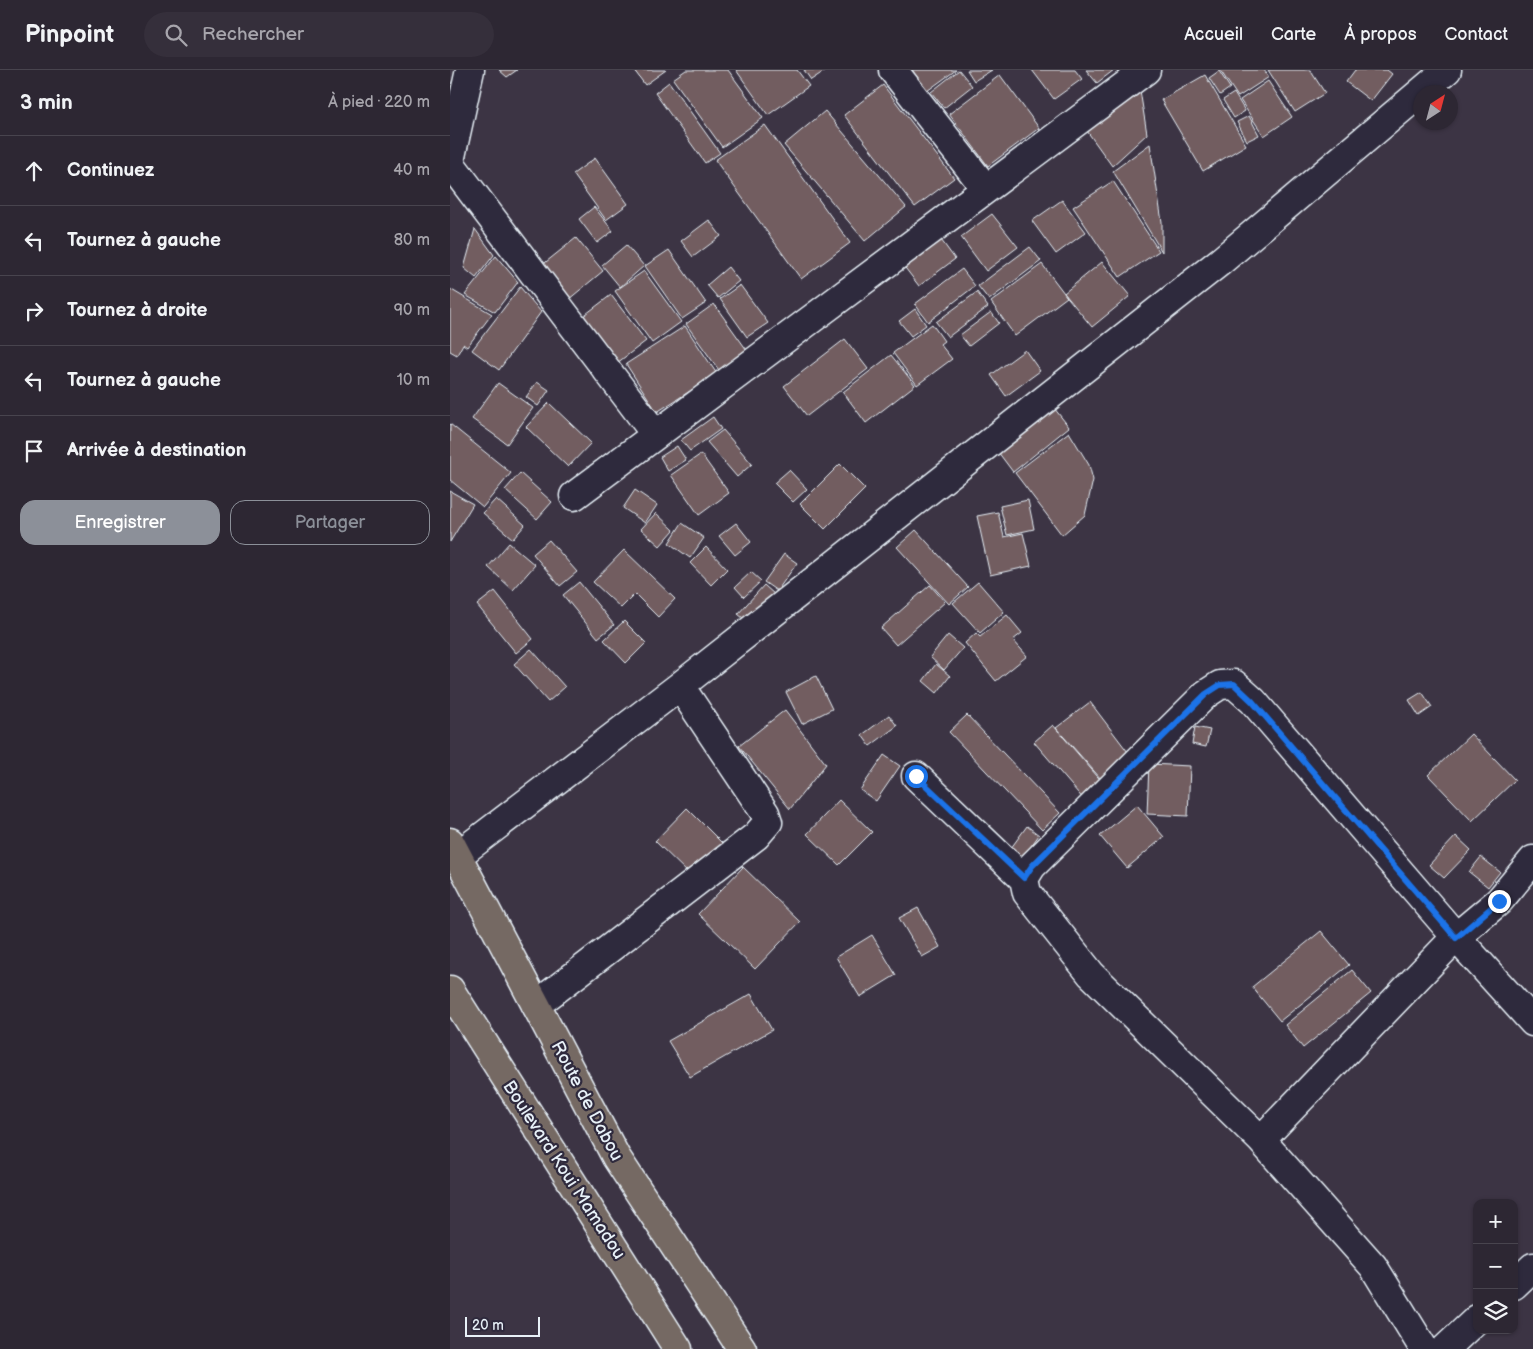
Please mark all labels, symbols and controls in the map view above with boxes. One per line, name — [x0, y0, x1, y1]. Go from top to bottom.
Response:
search box — [144, 12, 494, 57]
text: Pinpoint — [25, 20, 114, 49]
icon: search — [162, 21, 190, 49]
text: Rechercher — [202, 23, 304, 46]
text: Accueil — [1184, 24, 1243, 45]
text: Carte — [1271, 24, 1316, 45]
text: À propos — [1344, 24, 1417, 45]
text: Contact — [1445, 24, 1508, 45]
north arrow — [1413, 85, 1458, 130]
text: 3 min — [20, 90, 73, 115]
text: À pied · 220 m — [328, 93, 430, 112]
icon: ahead — [20, 157, 48, 185]
text: Continuez — [67, 159, 154, 182]
text: 40 m — [393, 161, 430, 180]
icon: left — [20, 227, 48, 255]
text: Tournez à gauche — [67, 229, 221, 252]
text: 80 m — [394, 231, 430, 250]
icon: right — [20, 297, 48, 325]
text: Tournez à droite — [67, 299, 208, 322]
text: 90 m — [394, 301, 430, 320]
icon: left — [20, 367, 48, 395]
text: Tournez à gauche — [67, 369, 221, 392]
text: 10 m — [397, 371, 430, 390]
icon: arrive — [20, 437, 48, 465]
text: Arrivée à destination — [67, 439, 246, 462]
button: Enregistrer — [20, 500, 220, 545]
button: Partager — [230, 500, 430, 545]
route start — [905, 765, 928, 788]
route end — [1488, 890, 1511, 913]
street label: Route de Dabou — [547, 1038, 627, 1164]
street label: Boulevard Koui Mamadou — [498, 1077, 630, 1263]
map controls — [1473, 1199, 1518, 1334]
button: + — [1473, 1199, 1518, 1244]
button: − — [1473, 1244, 1518, 1289]
button: layers — [1473, 1289, 1518, 1334]
scale bar — [465, 1314, 540, 1337]
text: 20 m — [472, 1317, 504, 1334]

